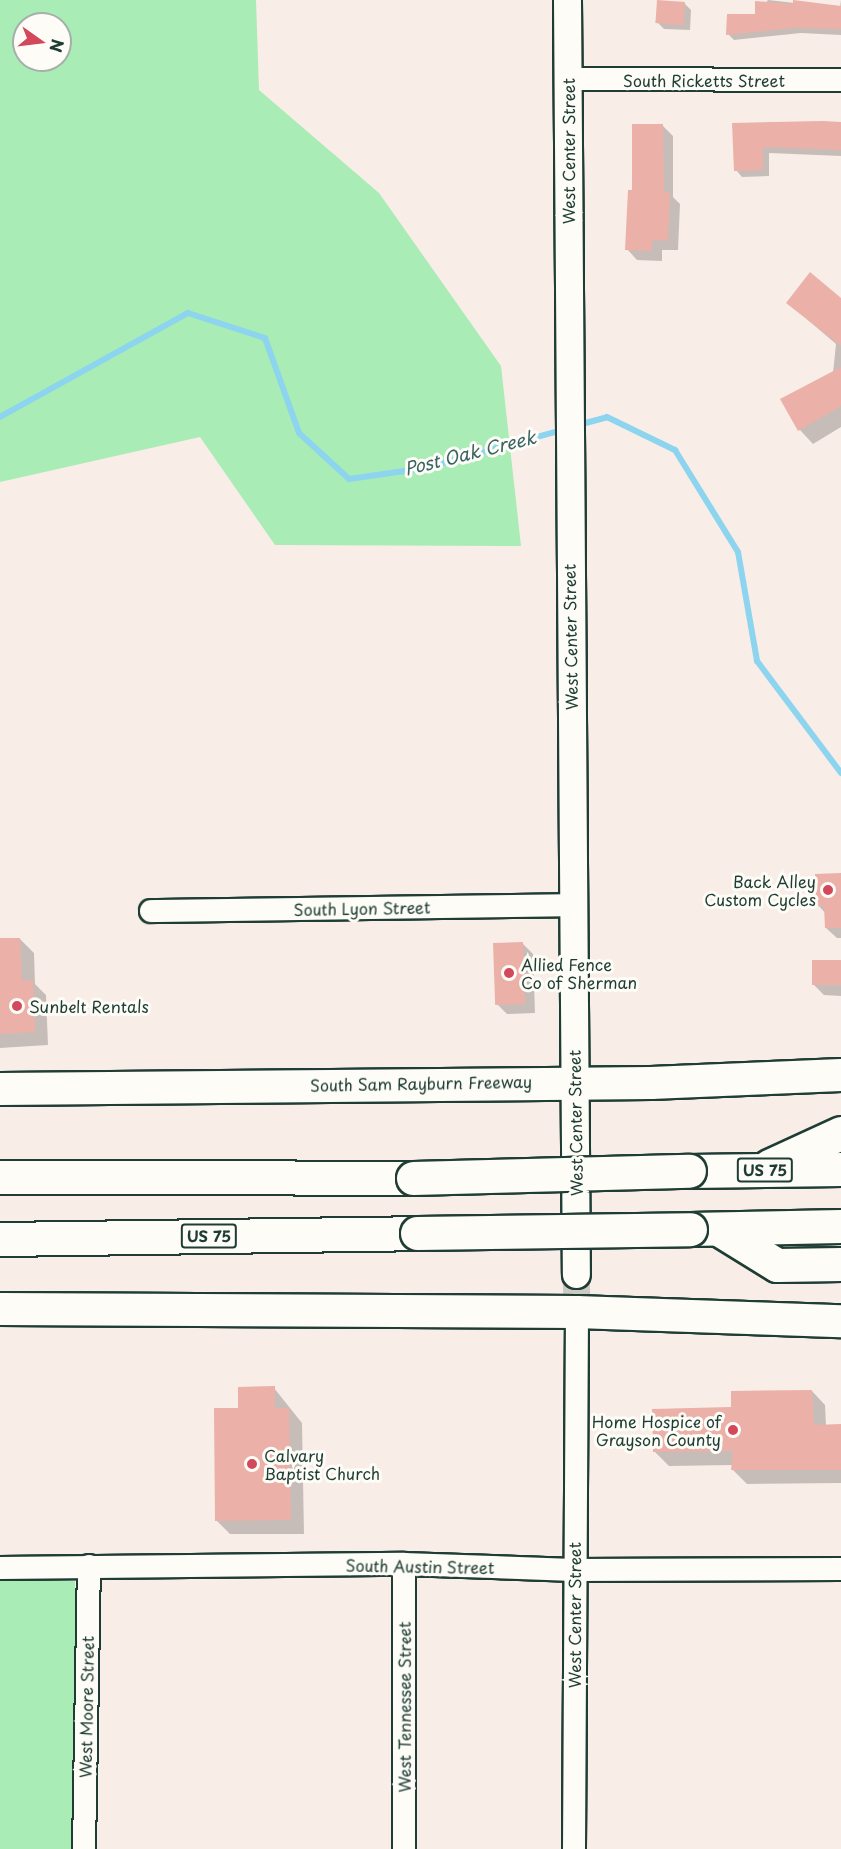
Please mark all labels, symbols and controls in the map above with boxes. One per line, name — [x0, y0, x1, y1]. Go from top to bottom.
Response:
north arrow — [12, 12, 72, 72]
text: N — [44, 37, 71, 55]
street label: South Ricketts Street — [622, 70, 786, 90]
street label: West Center Street — [558, 77, 578, 225]
water label: Post Oak Creek — [401, 426, 539, 480]
street label: West Center Street — [559, 563, 581, 711]
place label: Back Alley Custom Cycles — [704, 871, 816, 909]
marker: Back Alley Custom Cycles — [821, 883, 835, 897]
street label: South Lyon Street — [293, 897, 431, 919]
place label: Allied Fence Co of Sherman — [521, 954, 637, 992]
marker: Allied Fence Co of Sherman — [502, 966, 516, 980]
place label: Sunbelt Rentals — [29, 996, 150, 1016]
marker: Sunbelt Rentals — [10, 999, 24, 1013]
street label: West Center Street — [564, 1049, 586, 1197]
street label: South Sam Rayburn Freeway — [309, 1071, 533, 1095]
road number: US 75 — [736, 1158, 794, 1182]
road number: US 75 — [180, 1224, 238, 1248]
place label: Home Hospice of Grayson County — [592, 1411, 721, 1449]
marker: Home Hospice of Grayson County — [726, 1423, 740, 1437]
place label: Calvary Baptist Church — [264, 1445, 381, 1483]
marker: Calvary Baptist Church — [245, 1457, 259, 1471]
street label: West Center Street — [564, 1541, 584, 1689]
street label: South Austin Street — [344, 1555, 496, 1577]
street label: West Tennessee Street — [394, 1621, 414, 1793]
street label: West Moore Street — [75, 1635, 97, 1779]

